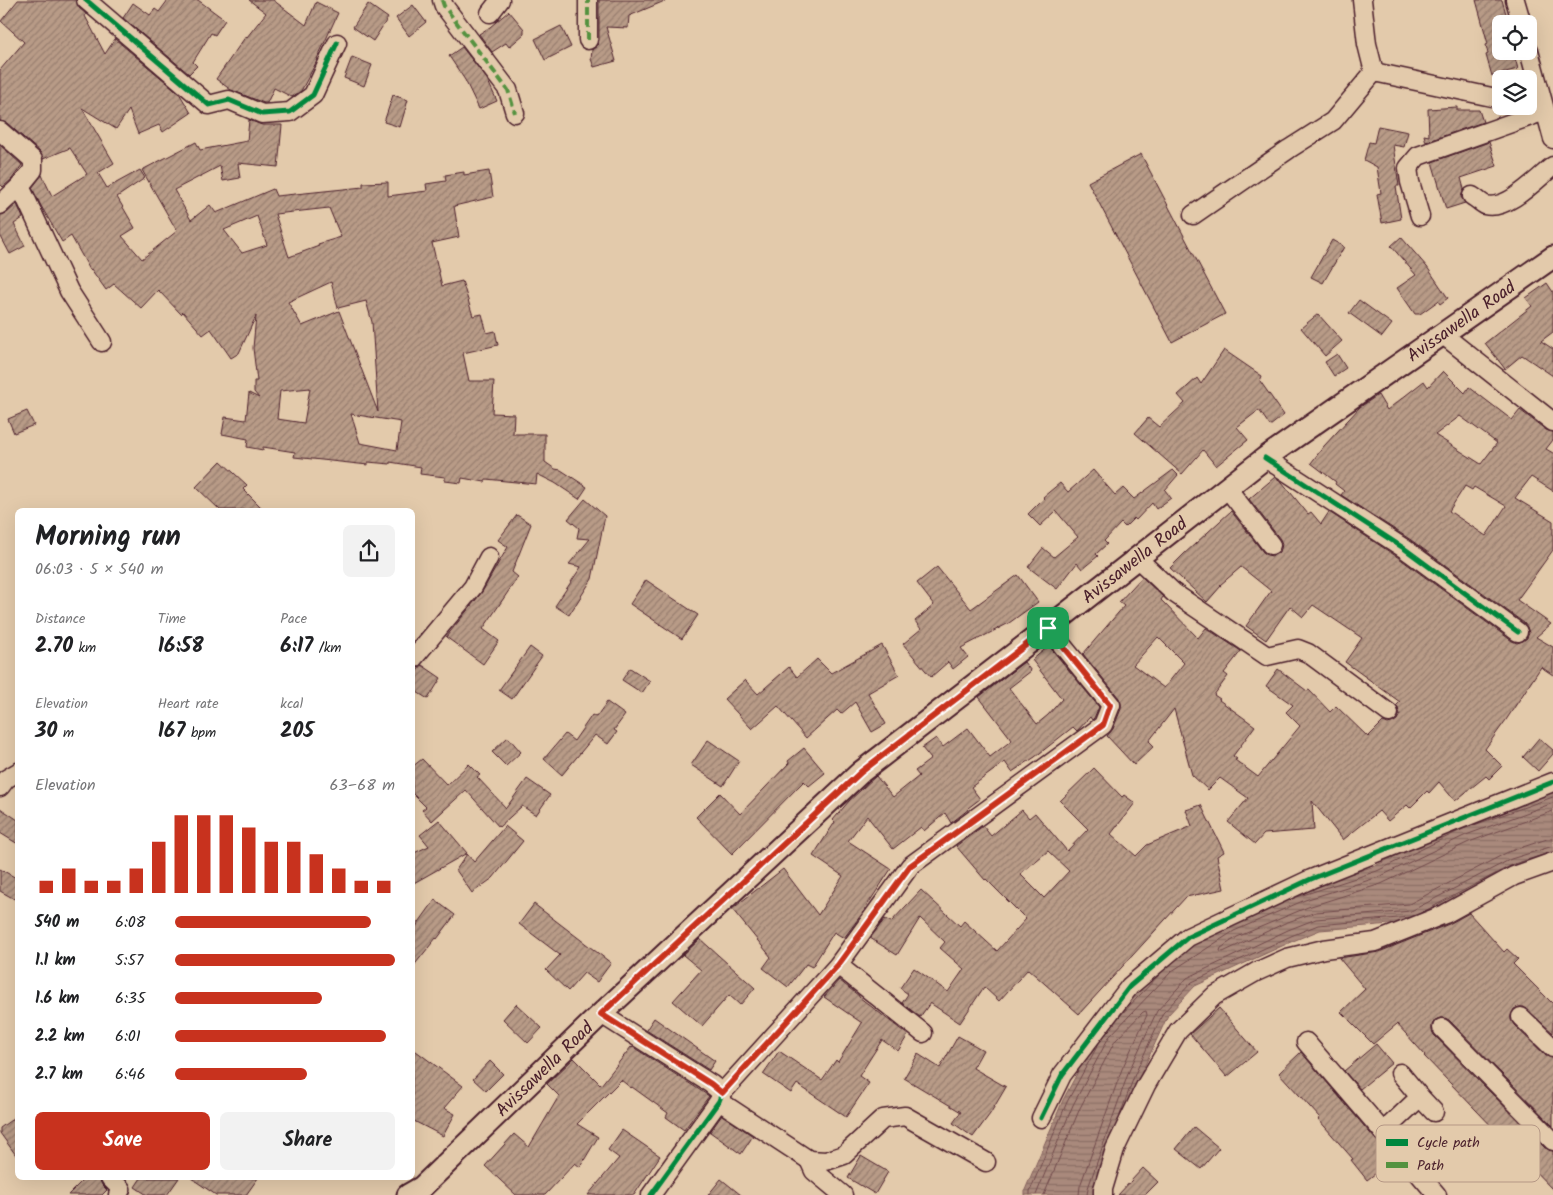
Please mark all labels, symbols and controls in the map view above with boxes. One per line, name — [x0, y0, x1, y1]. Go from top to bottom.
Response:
map controls — [1492, 15, 1537, 115]
button: locate — [1492, 15, 1537, 60]
button: layers — [1492, 70, 1537, 115]
street label: Avissawella Road — [1401, 273, 1523, 371]
street label: Avissawella Road — [1076, 510, 1195, 612]
text: Morning run — [35, 515, 181, 560]
button: share — [343, 525, 395, 577]
text: 06:03 · 5 × 540 m — [35, 557, 163, 582]
pin — [1027, 607, 1069, 649]
text: Distance — [35, 608, 85, 630]
text: Time — [158, 608, 186, 630]
text: Pace — [280, 608, 307, 630]
icon: arrive — [1034, 614, 1062, 642]
text: 2.70 — [35, 630, 73, 663]
text: 16:58 — [158, 630, 204, 663]
text: 6:17 — [280, 630, 313, 663]
text: km — [73, 637, 96, 659]
text: /km — [313, 637, 341, 659]
text: Elevation — [35, 693, 88, 715]
text: Heart rate — [158, 693, 219, 715]
text: kcal — [280, 693, 303, 715]
text: 30 — [35, 715, 57, 748]
text: 167 — [158, 715, 185, 748]
text: 205 — [280, 715, 314, 748]
text: m — [57, 722, 74, 744]
text: bpm — [185, 722, 216, 744]
text: Elevation — [35, 773, 96, 798]
text: 63–68 m — [330, 773, 395, 798]
text: 540 m — [35, 910, 79, 935]
text: 6:08 — [115, 910, 145, 935]
text: 1.1 km — [35, 948, 76, 973]
text: 5:57 — [115, 948, 144, 973]
text: 1.6 km — [35, 986, 79, 1011]
text: 6:35 — [115, 986, 146, 1011]
street label: Avissawella Road — [489, 1015, 602, 1125]
text: 2.2 km — [35, 1024, 85, 1049]
text: 6:01 — [115, 1024, 141, 1049]
text: 2.7 km — [35, 1062, 83, 1087]
text: 6:46 — [115, 1062, 146, 1087]
button: Save — [35, 1112, 210, 1170]
button: Share — [220, 1112, 395, 1170]
legend — [1376, 1125, 1540, 1182]
text: Cycle path — [1417, 1132, 1480, 1154]
text: Path — [1417, 1155, 1444, 1177]

